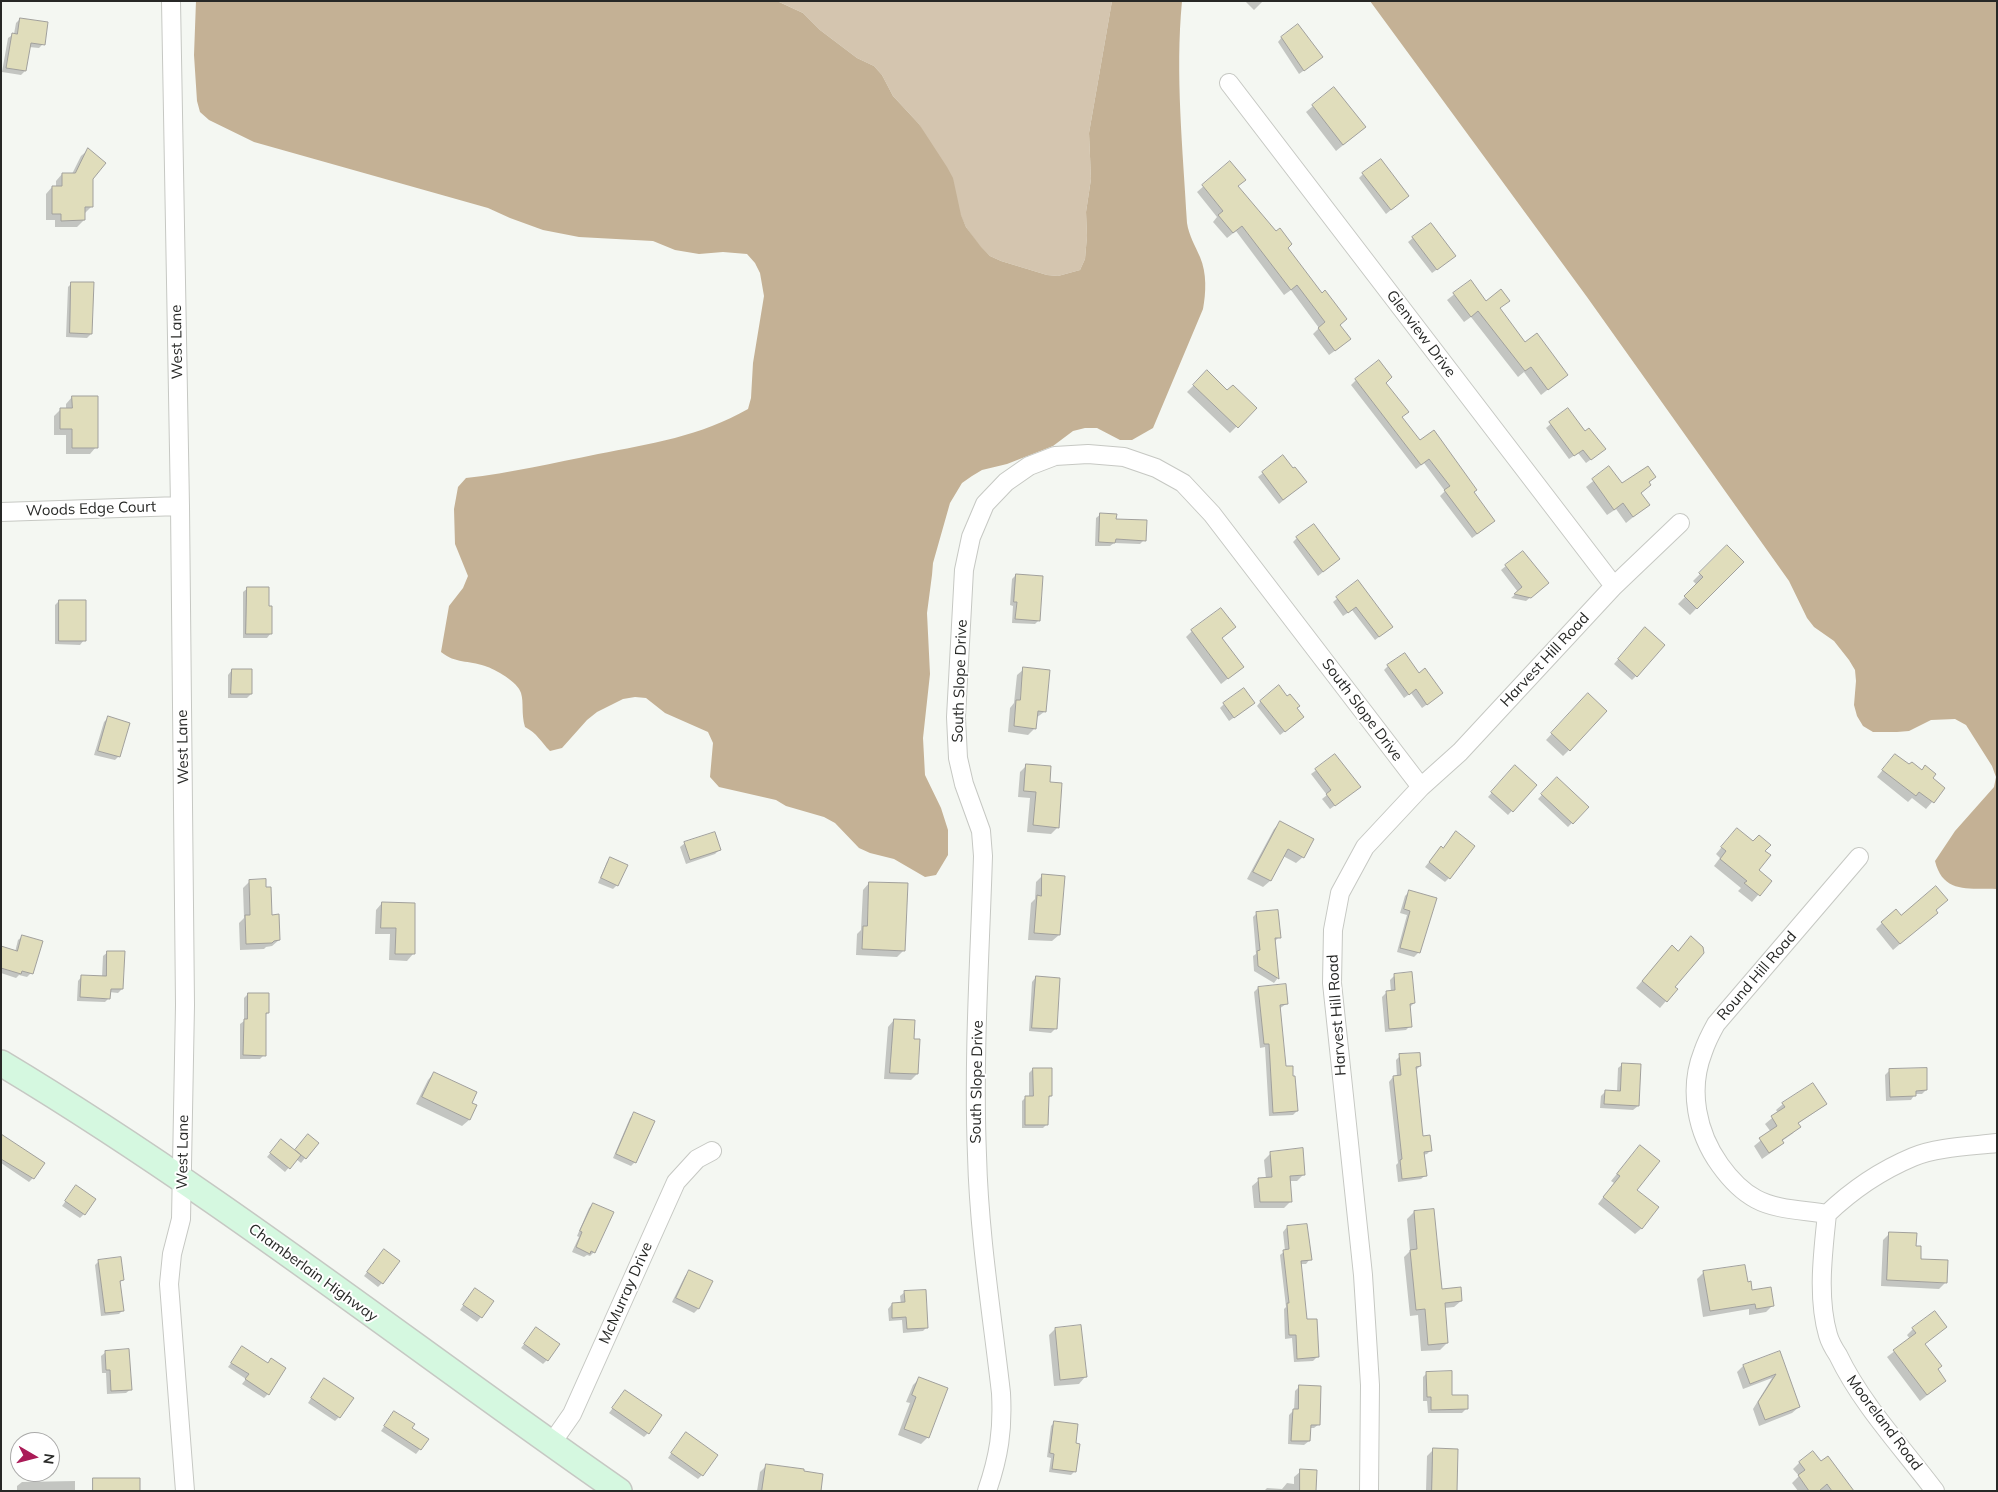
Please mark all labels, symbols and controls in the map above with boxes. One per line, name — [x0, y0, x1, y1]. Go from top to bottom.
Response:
street label: Glenview Drive — [1382, 287, 1460, 381]
street label: West Lane — [167, 305, 187, 379]
street label: Woods Edge Court — [26, 498, 156, 520]
street label: Harvest Hill Road — [1497, 609, 1593, 711]
street label: South Slope Drive — [949, 619, 971, 743]
street label: South Slope Drive — [1318, 655, 1406, 765]
street label: West Lane — [173, 710, 193, 784]
street label: Round Hill Road — [1713, 928, 1801, 1024]
street label: Harvest Hill Road — [1324, 954, 1350, 1076]
street label: South Slope Drive — [967, 1020, 987, 1144]
street label: West Lane — [173, 1115, 193, 1189]
street label: Chamberlain Highway — [245, 1220, 381, 1326]
street label: McMurray Drive — [595, 1239, 657, 1347]
street label: Mooreland Road — [1842, 1372, 1926, 1474]
north arrow — [10, 1432, 60, 1482]
text: N — [39, 1452, 59, 1465]

